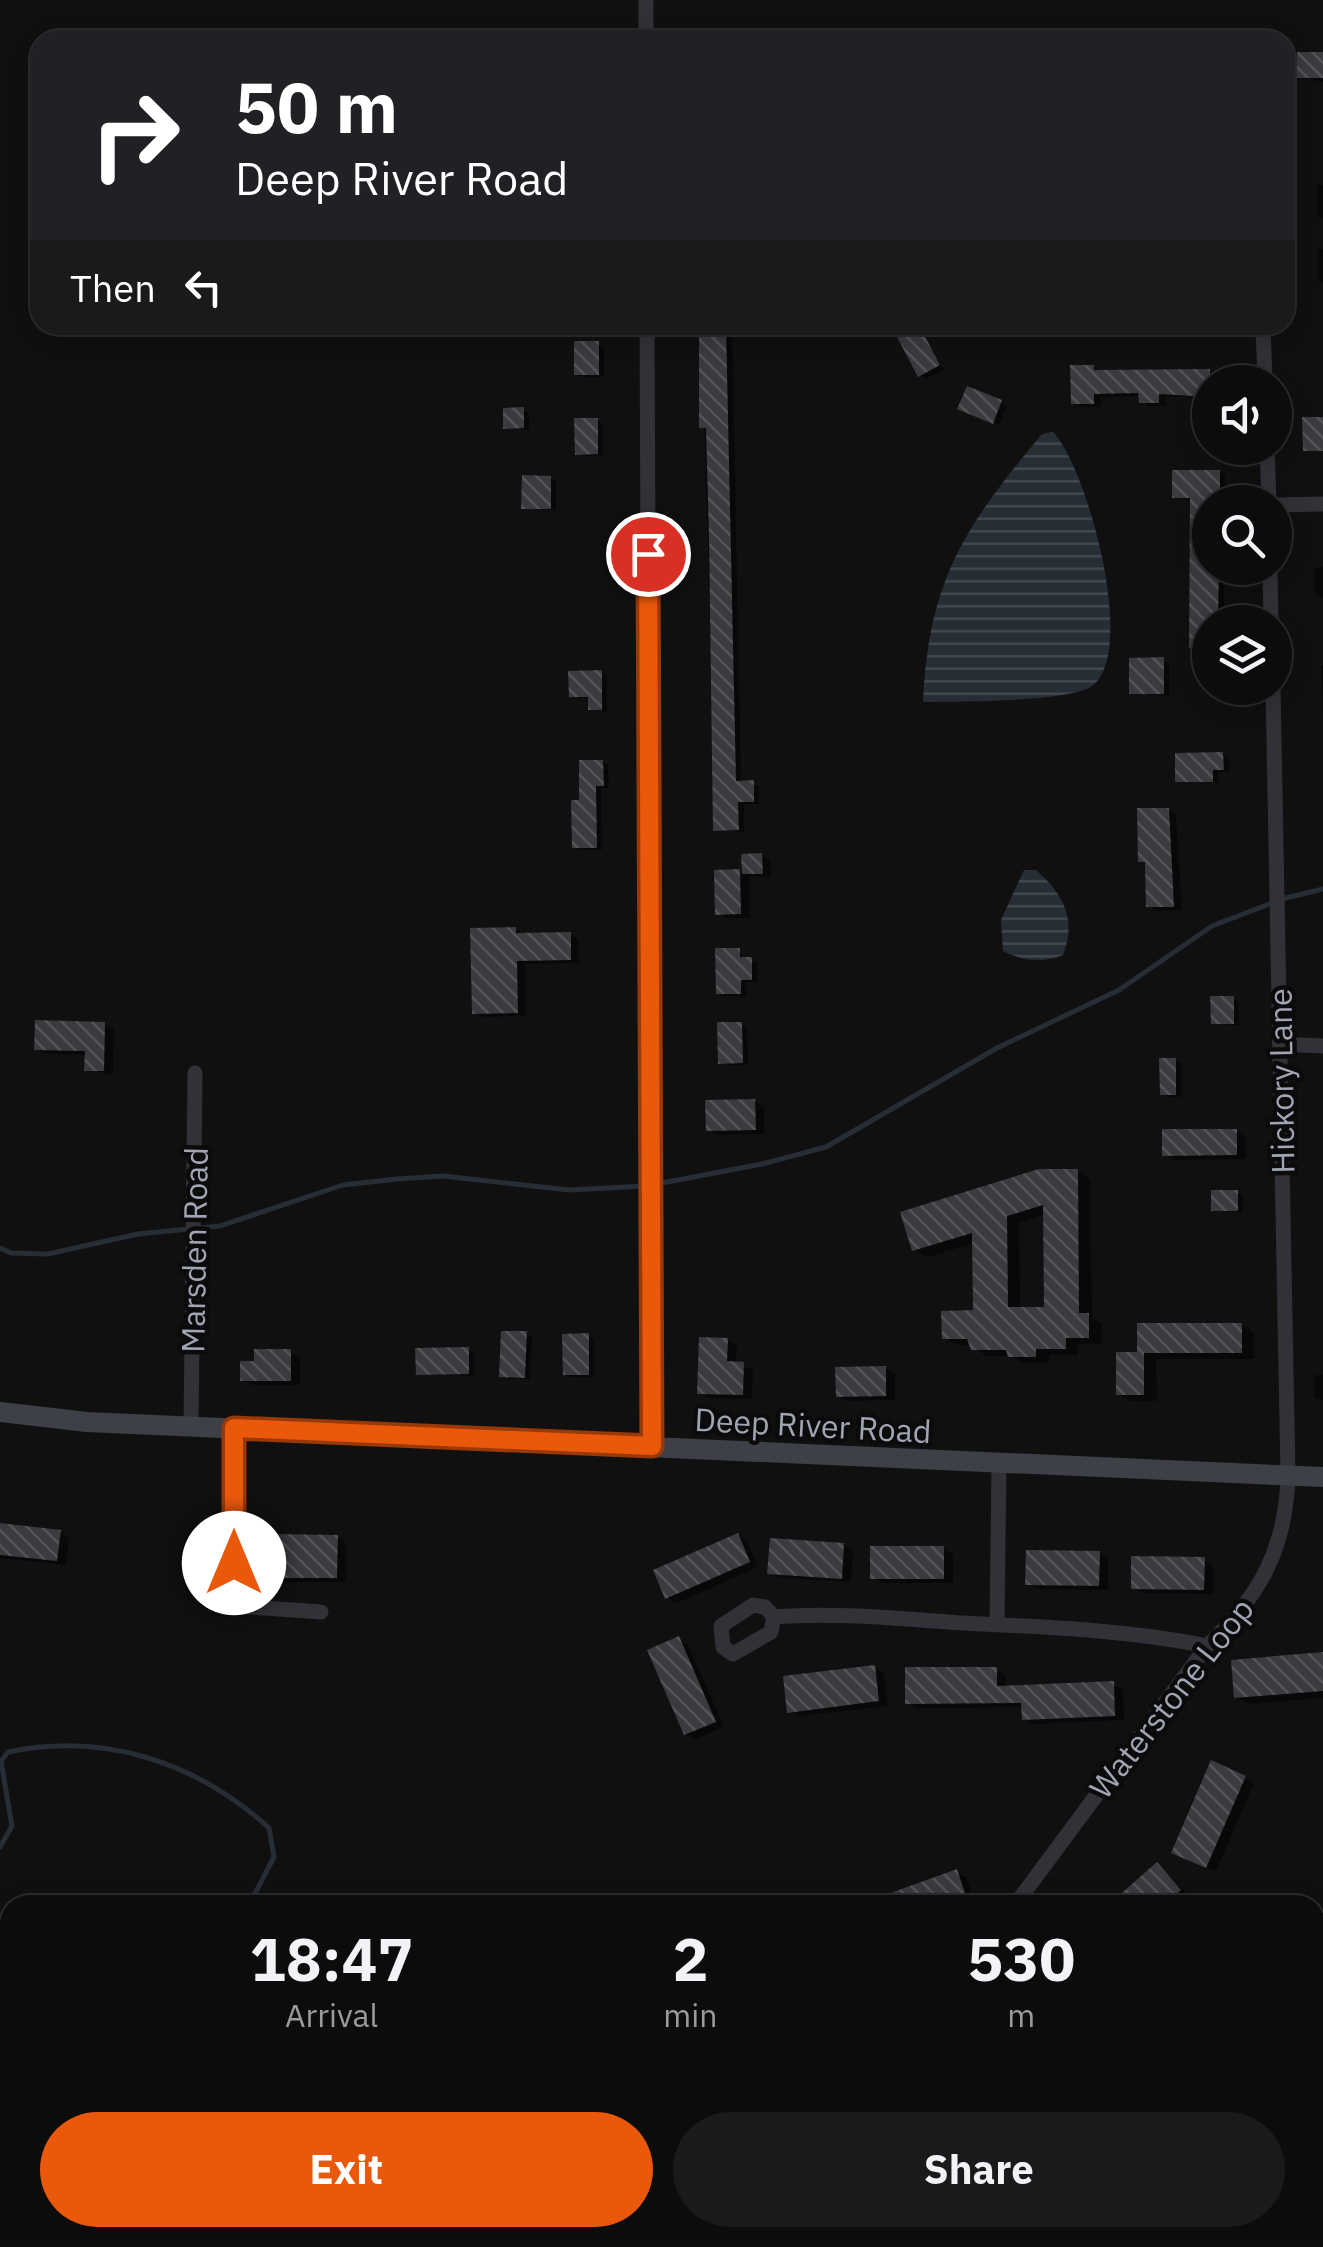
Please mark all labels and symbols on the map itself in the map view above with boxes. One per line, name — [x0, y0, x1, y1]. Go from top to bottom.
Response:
pin — [606, 512, 691, 597]
street label: Hickory Lane — [1258, 988, 1304, 1174]
street label: Marsden Road — [171, 1147, 217, 1353]
street label: Deep River Road — [694, 1398, 932, 1452]
position arrow — [182, 1511, 286, 1615]
street label: Waterstone Loop — [1079, 1589, 1263, 1807]

